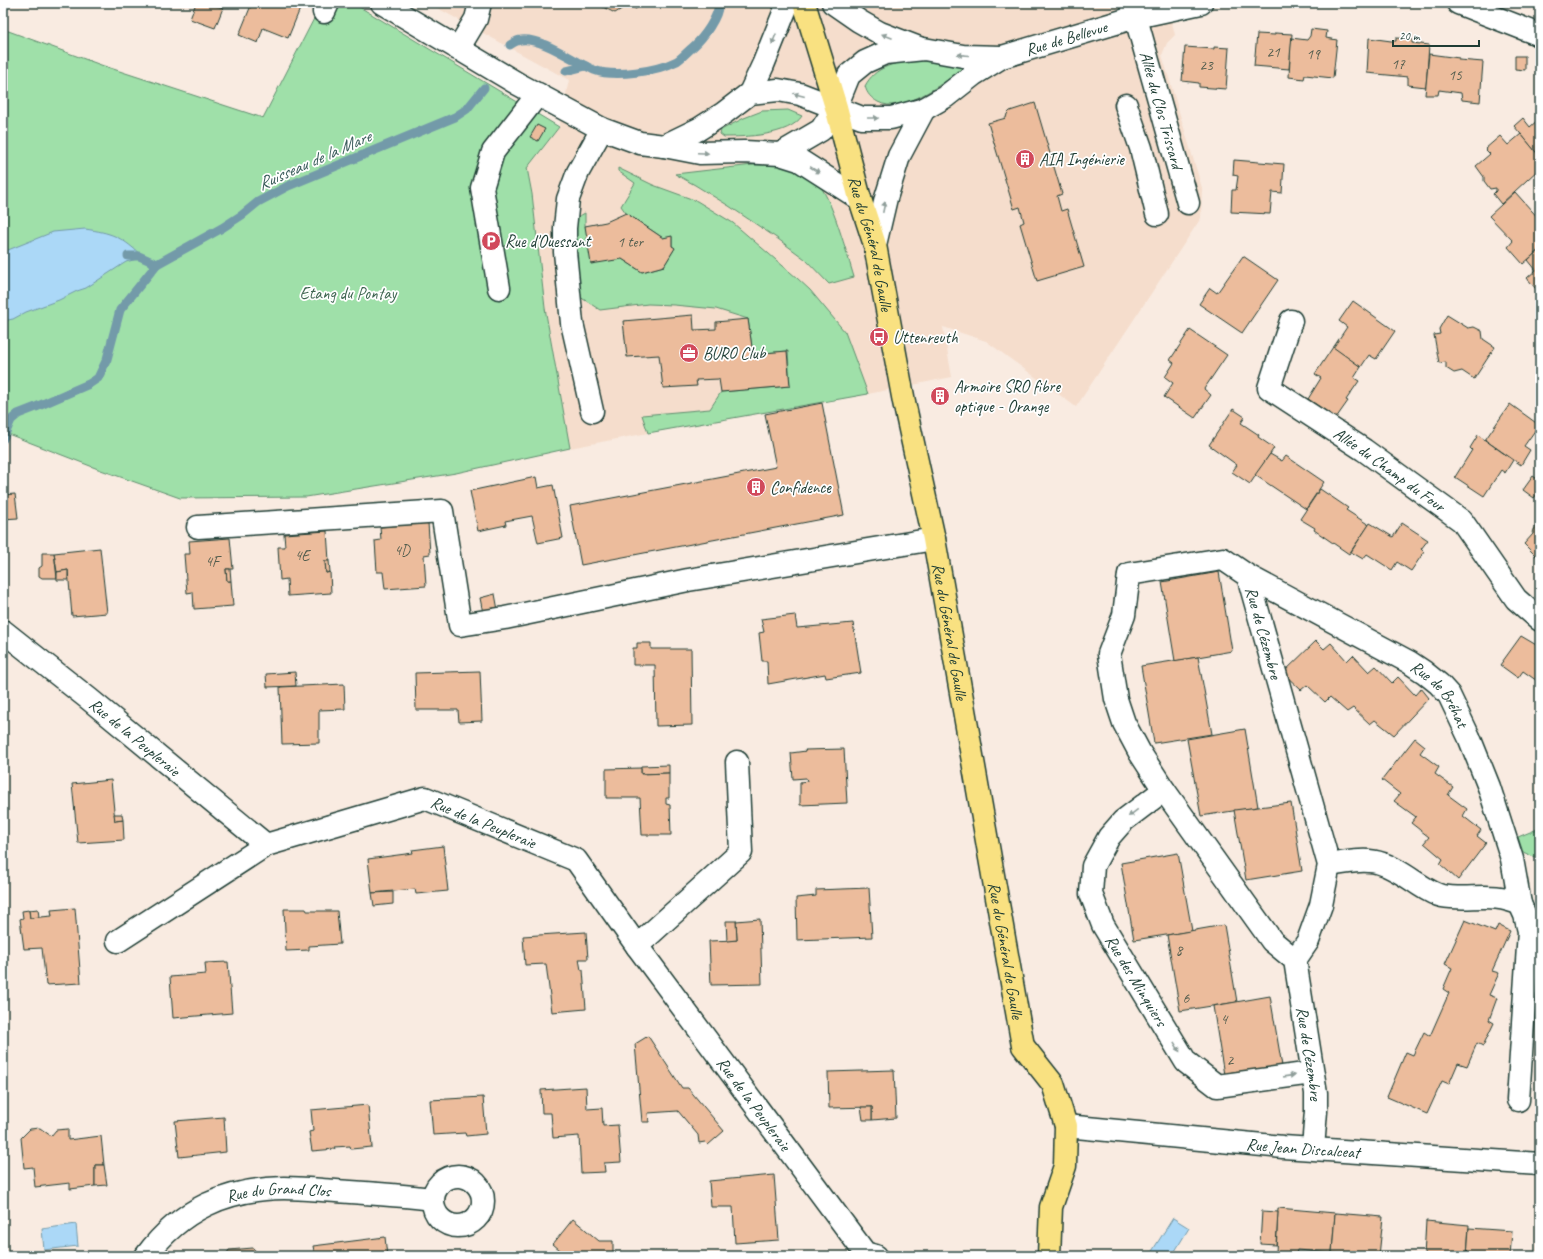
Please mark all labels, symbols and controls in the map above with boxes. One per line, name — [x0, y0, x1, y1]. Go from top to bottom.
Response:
street label: Rue de Bellevue — [1023, 15, 1111, 60]
scale bar — [1393, 22, 1479, 48]
text: 20 m — [1399, 28, 1421, 44]
one-way arrow — [881, 32, 893, 38]
one-way arrow — [770, 34, 776, 46]
house number: 21 — [1266, 43, 1281, 62]
house number: 19 — [1306, 45, 1321, 64]
street label: Allée du Clos Trissard — [1135, 49, 1189, 174]
one-way arrow — [957, 52, 969, 58]
house number: 17 — [1391, 55, 1406, 74]
house number: 23 — [1199, 56, 1214, 75]
house number: 15 — [1448, 66, 1463, 85]
one-way arrow — [793, 92, 805, 98]
one-way arrow — [867, 115, 880, 121]
water label: Ruisseau de la Mare — [254, 124, 377, 195]
building icon: AIA Ingénierie — [1014, 148, 1036, 170]
one-way arrow — [697, 149, 709, 156]
place label: AIA Ingénierie — [1039, 149, 1125, 170]
one-way arrow — [809, 166, 821, 173]
street label: Rue du Général de Gaulle — [844, 174, 898, 314]
one-way arrow — [881, 201, 887, 213]
parking icon: Rue d'Ouessant — [480, 230, 502, 252]
place label: Rue d'Ouessant — [505, 231, 593, 252]
house number: 1 ter — [617, 233, 644, 252]
park label: Etang du Pontay — [300, 283, 397, 304]
bus stop icon: Uttenreuth — [868, 326, 890, 348]
place label: Uttenreuth — [893, 327, 958, 348]
office icon: BURO Club — [678, 342, 700, 364]
place label: BURO Club — [703, 343, 767, 364]
place label: Armoire SRO fibre optique - Orange — [954, 376, 1061, 417]
building icon: Armoire SRO fibre optique - Orange — [929, 385, 951, 407]
street label: Allée du Champ du Four — [1330, 423, 1451, 517]
building icon: Confidence — [745, 476, 767, 498]
place label: Confidence — [770, 477, 832, 498]
house number: 4D — [394, 541, 411, 560]
house number: 4E — [295, 546, 311, 565]
house number: 4F — [205, 552, 222, 571]
street label: Rue du Général de Gaulle — [928, 561, 973, 703]
street label: Rue de Cézembre — [1241, 584, 1287, 683]
street label: Rue de Bréhat — [1407, 656, 1474, 733]
street label: Rue de la Peupleraie — [85, 693, 186, 781]
street label: Rue de la Peupleraie — [428, 791, 540, 853]
one-way arrow — [1127, 809, 1138, 817]
street label: Rue du Général de Gaulle — [984, 880, 1029, 1022]
street label: Rue des Minquiers — [1101, 931, 1174, 1032]
house number: 8 — [1176, 941, 1184, 960]
house number: 6 — [1183, 989, 1191, 1008]
street label: Rue de Cézembre — [1292, 1005, 1327, 1102]
house number: 4 — [1221, 1010, 1229, 1029]
one-way arrow — [1173, 1041, 1180, 1053]
house number: 2 — [1227, 1051, 1235, 1070]
street label: Rue de la Peupleraie — [712, 1053, 797, 1156]
one-way arrow — [1283, 1073, 1295, 1079]
street label: Rue Jean Discalceat — [1245, 1133, 1363, 1163]
street label: Rue du Grand Clos — [223, 1177, 333, 1207]

